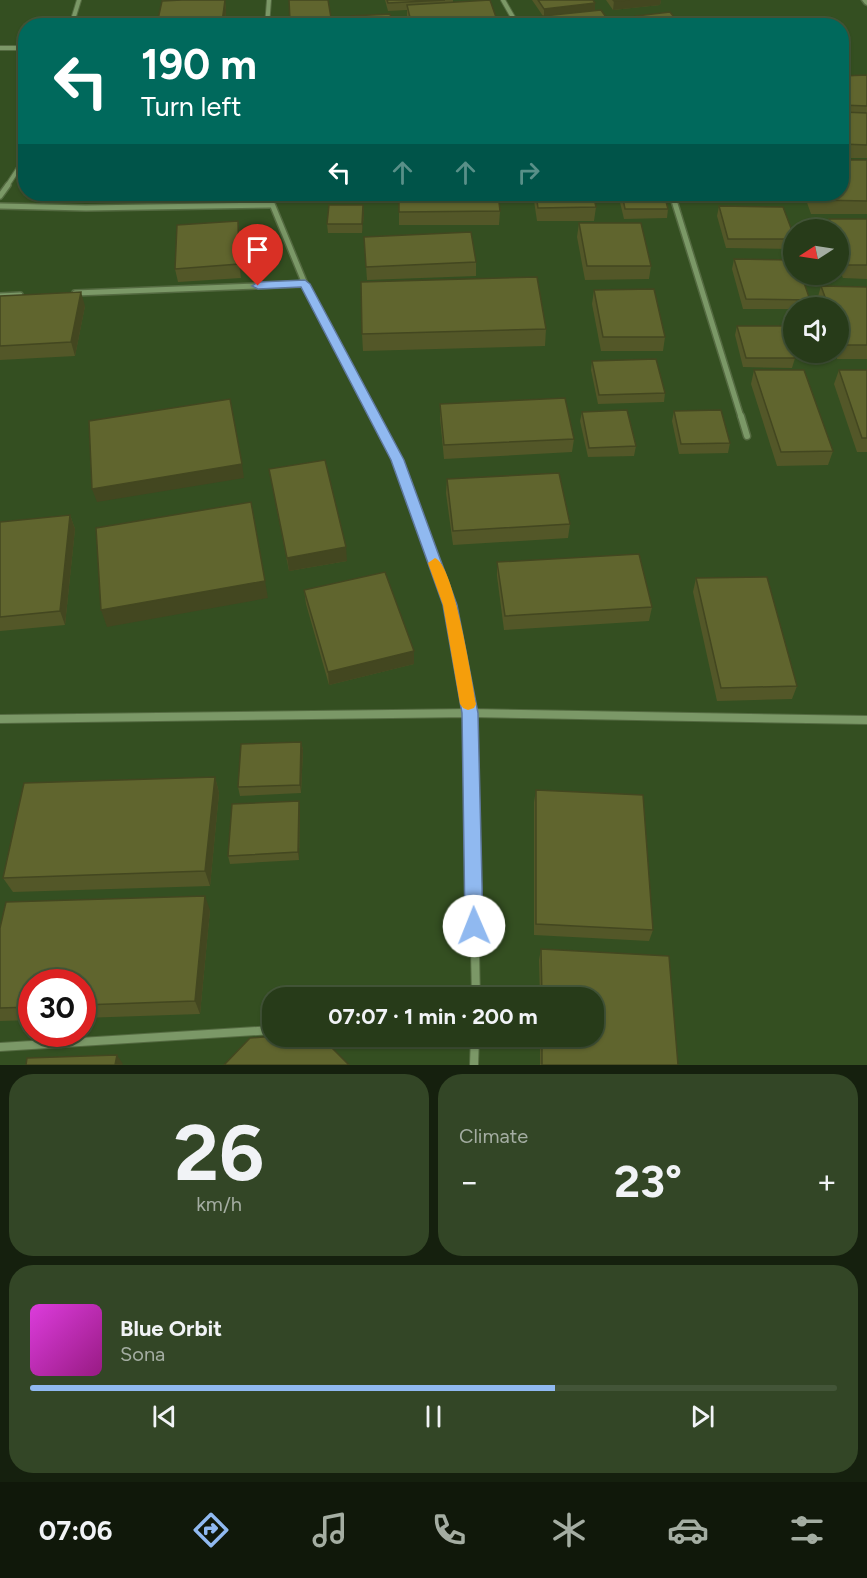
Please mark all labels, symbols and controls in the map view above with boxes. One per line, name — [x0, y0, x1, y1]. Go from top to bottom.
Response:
text: 190 m — [141, 39, 257, 90]
icon: left — [42, 42, 120, 120]
text: Turn left — [141, 90, 241, 123]
icon: left — [323, 156, 356, 189]
icon: ahead — [386, 156, 419, 189]
icon: ahead — [449, 156, 482, 189]
icon: right — [512, 156, 545, 189]
north arrow — [783, 219, 849, 285]
map controls — [783, 219, 849, 363]
pin — [232, 224, 283, 286]
icon: arrive — [241, 233, 274, 266]
button: sound — [783, 297, 849, 363]
position arrow — [442, 894, 506, 958]
speed limit sign: 30 — [18, 969, 96, 1047]
text: 07:07 · 1 min · 200 m — [328, 1003, 538, 1030]
text: 26 — [174, 1106, 264, 1200]
text: Climate — [459, 1124, 528, 1148]
text: 23° — [614, 1154, 682, 1208]
text: − — [459, 1162, 480, 1201]
text: + — [816, 1162, 837, 1201]
text: km/h — [196, 1192, 242, 1216]
text: Blue Orbit — [120, 1315, 222, 1342]
text: Sona — [120, 1342, 165, 1366]
icon: previous — [148, 1400, 181, 1433]
icon: pause — [417, 1400, 450, 1433]
icon: next — [686, 1400, 719, 1433]
icon: directions — [190, 1509, 232, 1551]
icon: music — [309, 1509, 351, 1551]
icon: phone — [428, 1509, 470, 1551]
icon: climate — [548, 1509, 590, 1551]
icon: car — [667, 1509, 709, 1551]
icon: filters — [786, 1509, 828, 1551]
text: 07:06 — [39, 1514, 112, 1547]

